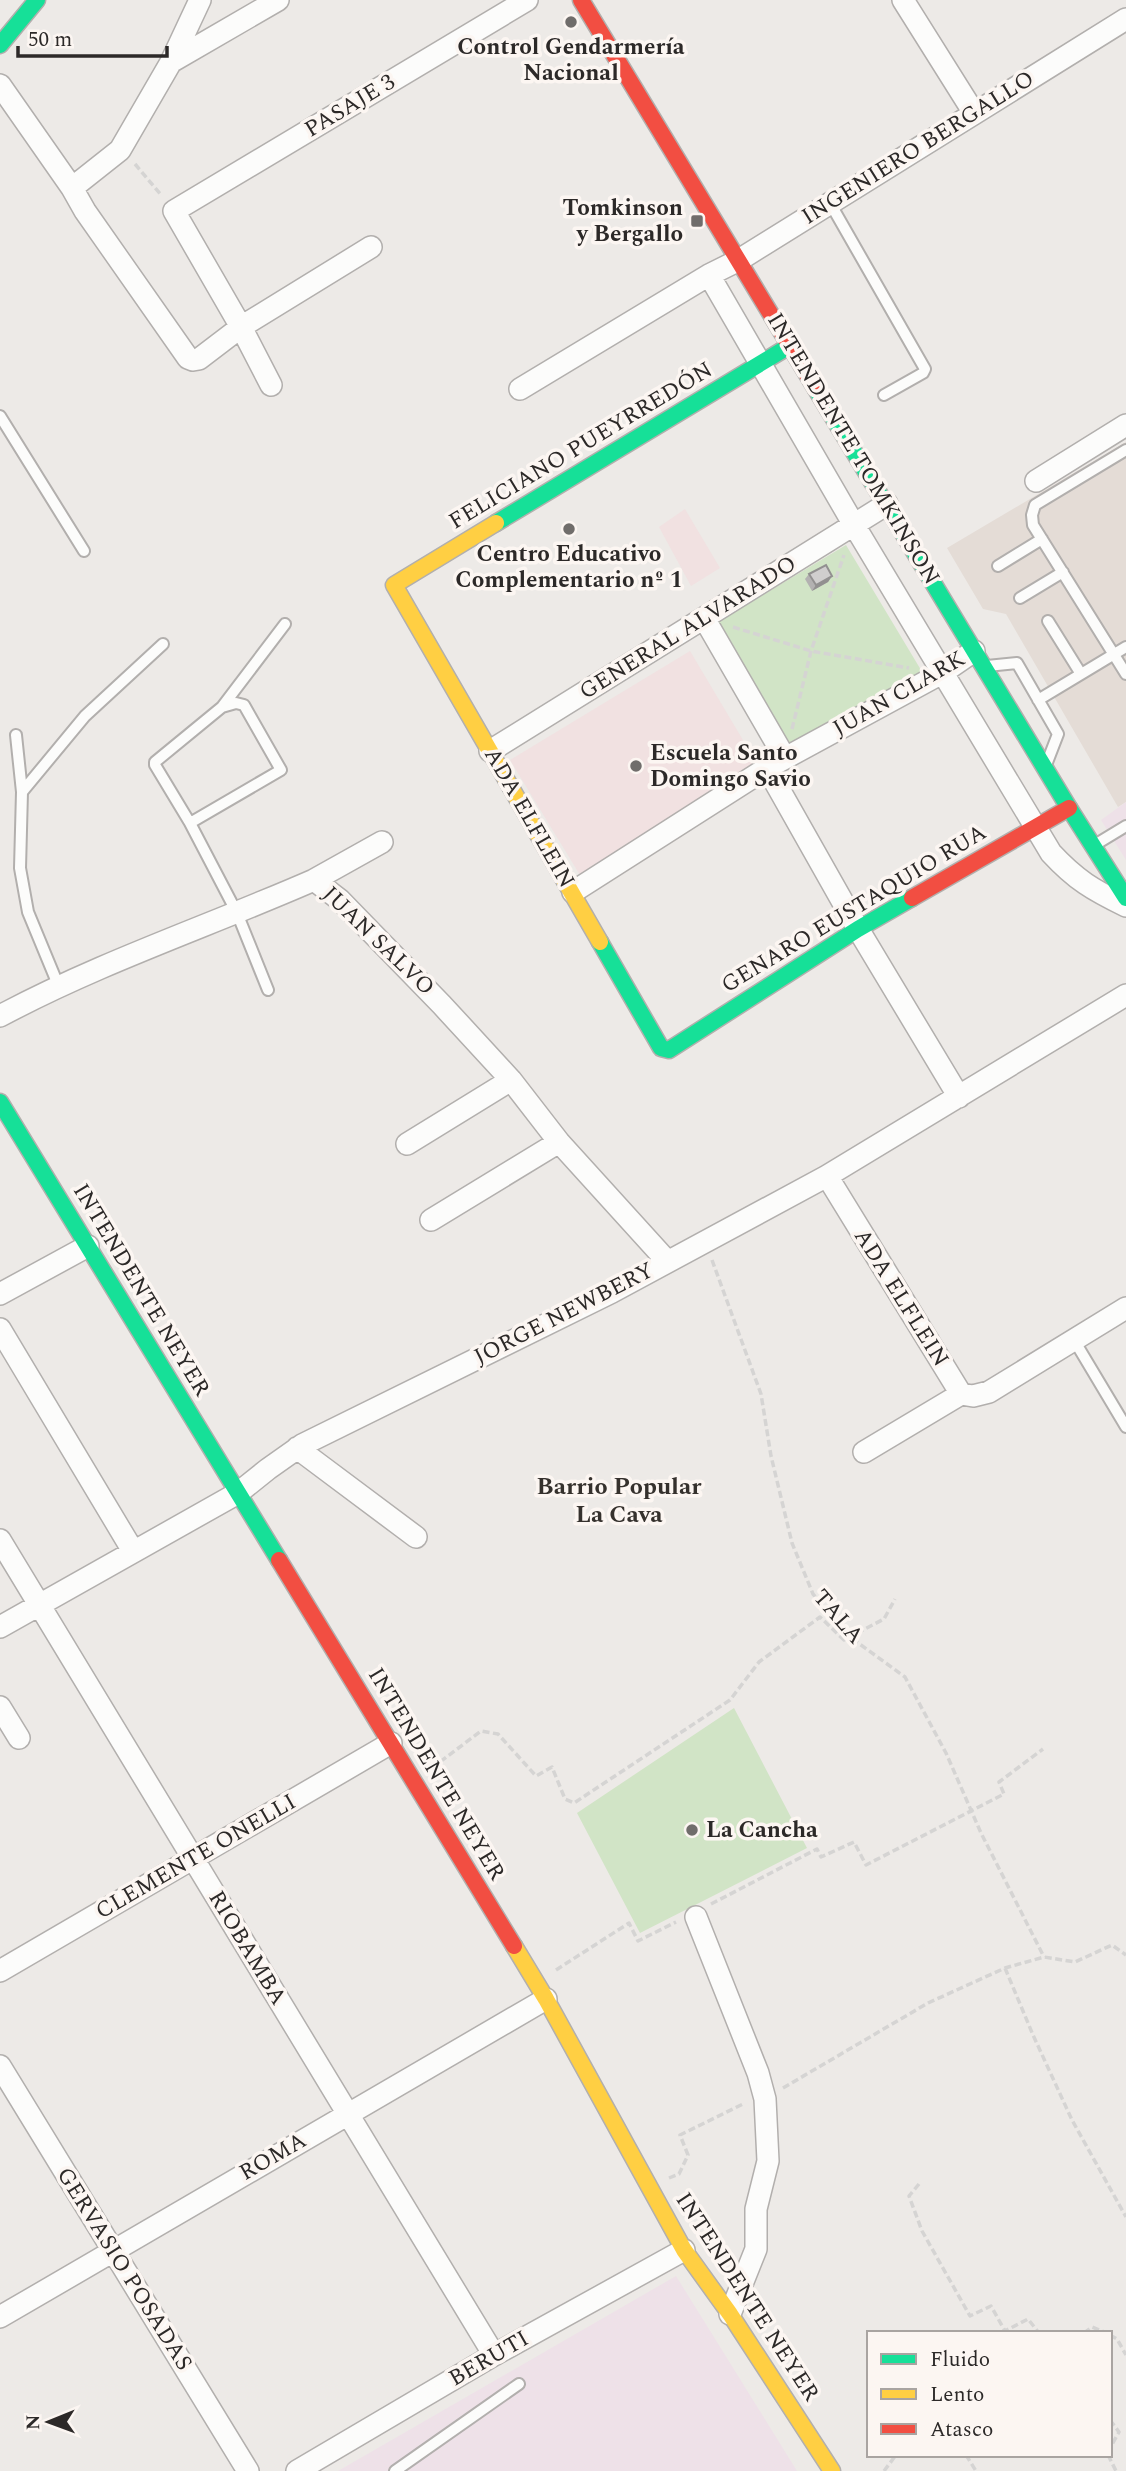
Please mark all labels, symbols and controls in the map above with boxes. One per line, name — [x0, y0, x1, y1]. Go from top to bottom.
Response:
scale bar — [18, 14, 166, 58]
marker: Control Gendarmería Nacional — [563, 14, 579, 30]
text: 50 m — [28, 24, 72, 56]
place label: Control Gendarmería Nacional — [457, 30, 685, 91]
street label: INGENIERO BERGALLO — [795, 62, 1041, 234]
street label: PASAJE 3 — [298, 65, 402, 147]
place label: Tomkinson y Bergallo — [562, 191, 683, 252]
marker: Tomkinson y Bergallo — [689, 213, 705, 229]
street label: INTENDENTE TOMKINSON — [758, 306, 948, 592]
street label: FELICIANO PUEYRREDÓN — [442, 353, 720, 539]
marker: Centro Educativo Complementario nº 1 — [561, 521, 577, 537]
place label: Centro Educativo Complementario nº 1 — [455, 537, 683, 598]
street label: GENERAL ALVARADO — [573, 547, 803, 709]
street label: JUAN CLARK — [826, 642, 972, 746]
place label: Escuela Santo Domingo Savio — [650, 736, 811, 797]
street label: ADA ELFLEIN — [474, 741, 584, 895]
marker: Escuela Santo Domingo Savio — [628, 758, 644, 774]
street label: GENARO EUSTAQUIO RUA — [715, 816, 993, 1002]
street label: JUAN SALVO — [314, 878, 442, 1004]
street label: INTENDENTE NEYER — [63, 1177, 219, 1404]
street label: ADA ELFLEIN — [844, 1222, 958, 1374]
street label: JORGE NEWBERY — [468, 1253, 660, 1375]
district label: Barrio Popular La Cava — [537, 1469, 702, 1533]
street label: TALA — [804, 1582, 872, 1652]
street label: INTENDENTE NEYER — [358, 1661, 514, 1888]
street label: CLEMENTE ONELLI — [89, 1785, 303, 1929]
place label: La Cancha — [706, 1813, 818, 1848]
marker: La Cancha — [684, 1822, 700, 1838]
street label: RIOBAMBA — [199, 1884, 295, 2012]
street label: ROMA — [233, 2124, 313, 2190]
street label: GERVASIO POSADAS — [47, 2160, 201, 2378]
street label: INTENDENTE NEYER — [666, 2186, 828, 2409]
street label: BERUTI — [442, 2322, 536, 2396]
legend — [867, 2331, 1112, 2457]
text: Fluido — [930, 2344, 990, 2376]
text: Lento — [930, 2379, 984, 2411]
north arrow — [14, 2387, 84, 2457]
text: N — [19, 2414, 48, 2430]
text: Atasco — [930, 2414, 993, 2446]

